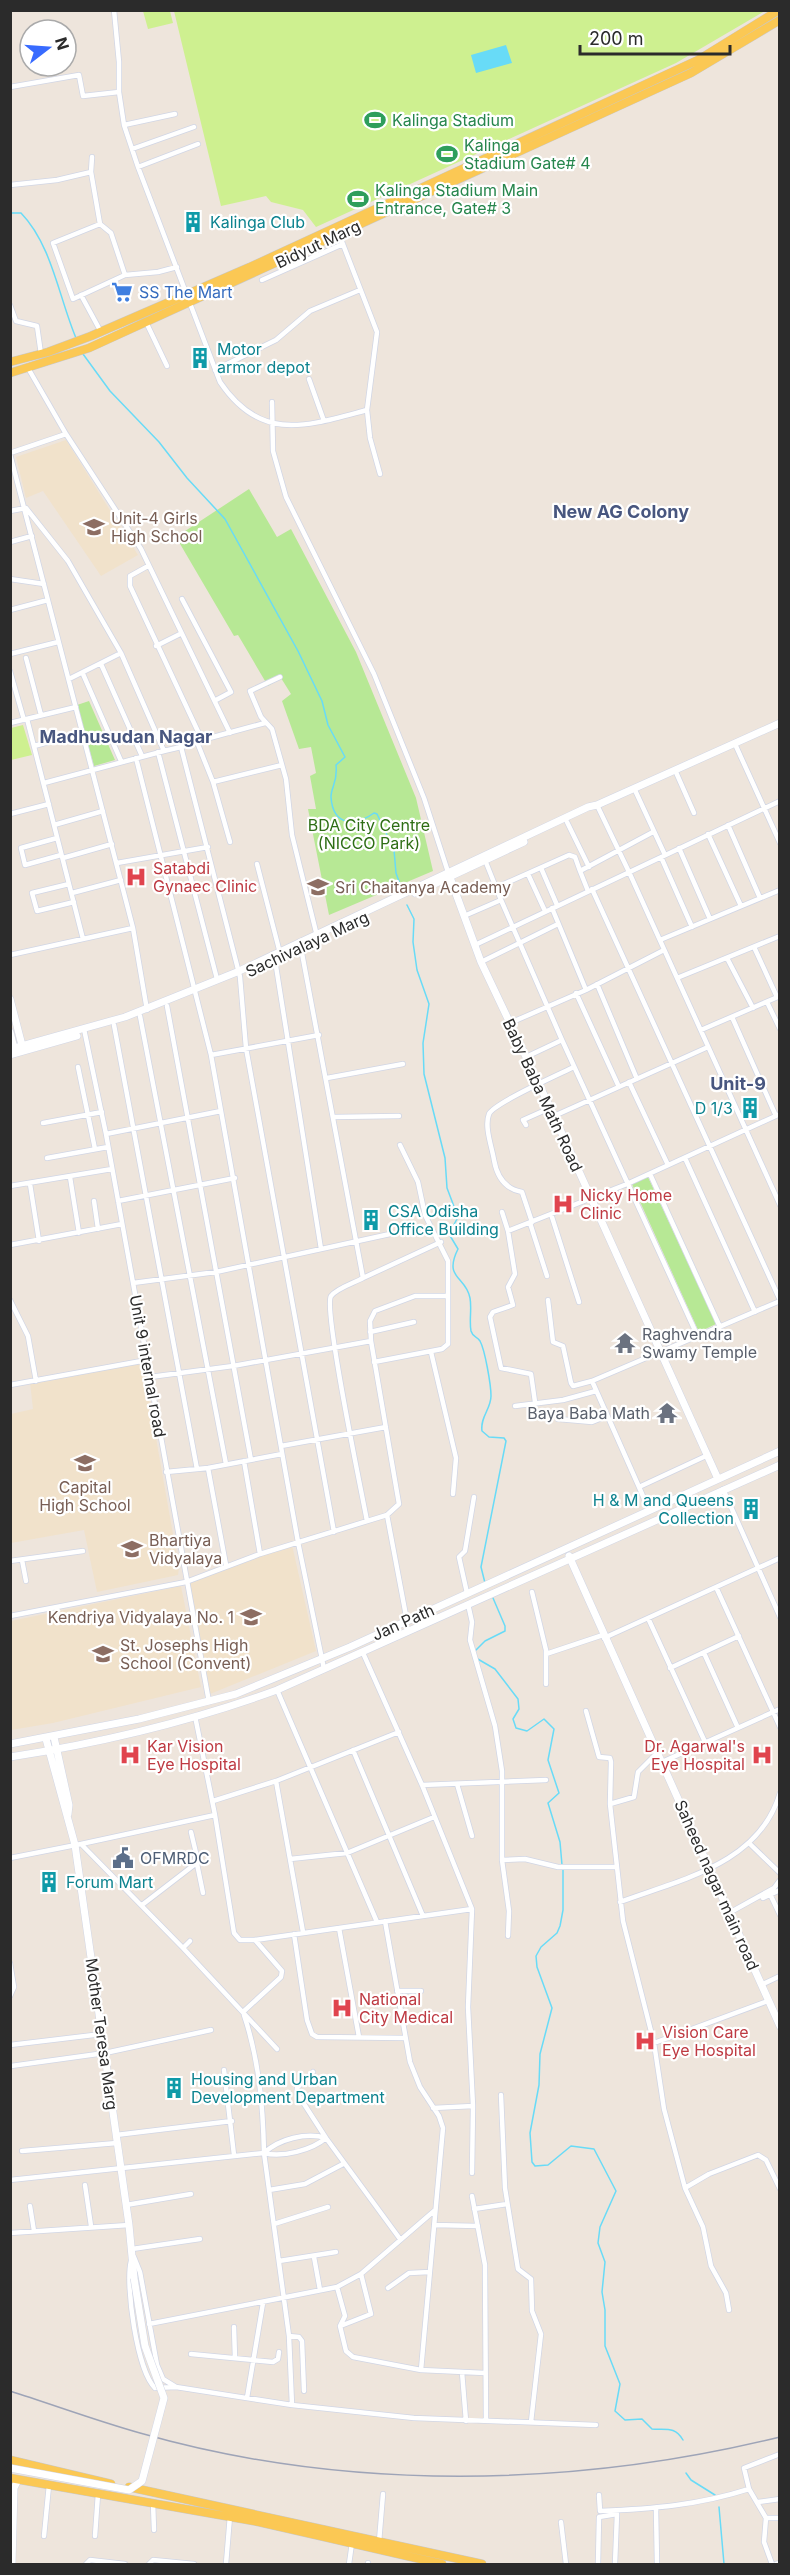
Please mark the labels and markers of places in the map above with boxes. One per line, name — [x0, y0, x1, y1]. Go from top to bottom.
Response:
sports icon: Kalinga Stadium — [363, 108, 387, 132]
place label: Kalinga Stadium — [392, 110, 514, 130]
place label: Kalinga Stadium Gate# 4 — [464, 135, 591, 173]
sports icon: Kalinga Stadium Gate# 4 — [435, 142, 459, 166]
place label: Kalinga Stadium Main Entrance, Gate# 3 — [375, 180, 538, 218]
sports icon: Kalinga Stadium Main Entrance, Gate# 3 — [346, 187, 370, 211]
building icon: Kalinga Club — [181, 210, 205, 234]
place label: Kalinga Club — [210, 212, 305, 232]
supermarket icon: SS The Mart — [110, 280, 134, 304]
place label: SS The Mart — [139, 282, 233, 302]
place label: Motor armor depot — [217, 339, 310, 377]
building icon: Motor armor depot — [188, 346, 212, 370]
place label: Unit-4 Girls High School — [111, 508, 202, 546]
school or university icon: Unit-4 Girls High School — [82, 515, 106, 539]
place label: Satabdi Gynaec Clinic — [153, 858, 257, 896]
hospital icon: Satabdi Gynaec Clinic — [124, 865, 148, 889]
school or university icon: Sri Chaitanya Academy — [306, 875, 330, 899]
place label: Sri Chaitanya Academy — [335, 877, 511, 897]
building icon: D 1/3 — [738, 1096, 762, 1120]
place label: D 1/3 — [695, 1098, 733, 1118]
place label: Nicky Home Clinic — [580, 1185, 672, 1223]
hospital icon: Nicky Home Clinic — [551, 1192, 575, 1216]
place label: CSA Odisha Office Building — [388, 1201, 499, 1239]
building icon: CSA Odisha Office Building — [359, 1208, 383, 1232]
place label: Raghvendra Swamy Temple — [642, 1324, 757, 1362]
temple icon: Raghvendra Swamy Temple — [613, 1331, 637, 1355]
temple icon: Baya Baba Math — [655, 1401, 679, 1425]
place label: Baya Baba Math — [527, 1403, 650, 1423]
school or university icon: Capital High School — [73, 1451, 97, 1475]
place label: Capital High School — [39, 1477, 131, 1515]
place label: H & M and Queens Collection — [593, 1490, 734, 1528]
building icon: H & M and Queens Collection — [739, 1497, 763, 1521]
place label: Bhartiya Vidyalaya — [149, 1530, 222, 1568]
school or university icon: Bhartiya Vidyalaya — [120, 1537, 144, 1561]
school or university icon: Kendriya Vidyalaya No. 1 — [239, 1605, 263, 1629]
place label: Kendriya Vidyalaya No. 1 — [48, 1607, 234, 1627]
place label: St. Josephs High School (Convent) — [120, 1635, 251, 1673]
school or university icon: St. Josephs High School (Convent) — [91, 1642, 115, 1666]
place label: Kar Vision Eye Hospital — [147, 1736, 241, 1774]
place label: Dr. Agarwal's Eye Hospital — [644, 1736, 745, 1774]
hospital icon: Kar Vision Eye Hospital — [118, 1743, 142, 1767]
hospital icon: Dr. Agarwal's Eye Hospital — [750, 1743, 774, 1767]
public building icon: OFMRDC — [111, 1846, 135, 1870]
place label: OFMRDC — [140, 1848, 210, 1868]
building icon: Forum Mart — [37, 1870, 61, 1894]
place label: Forum Mart — [66, 1872, 153, 1892]
place label: National City Medical — [359, 1989, 453, 2027]
hospital icon: National City Medical — [330, 1996, 354, 2020]
place label: Vision Care Eye Hospital — [662, 2022, 756, 2060]
hospital icon: Vision Care Eye Hospital — [633, 2029, 657, 2053]
place label: Housing and Urban Development Department — [191, 2069, 385, 2107]
building icon: Housing and Urban Development Department — [162, 2076, 186, 2100]

